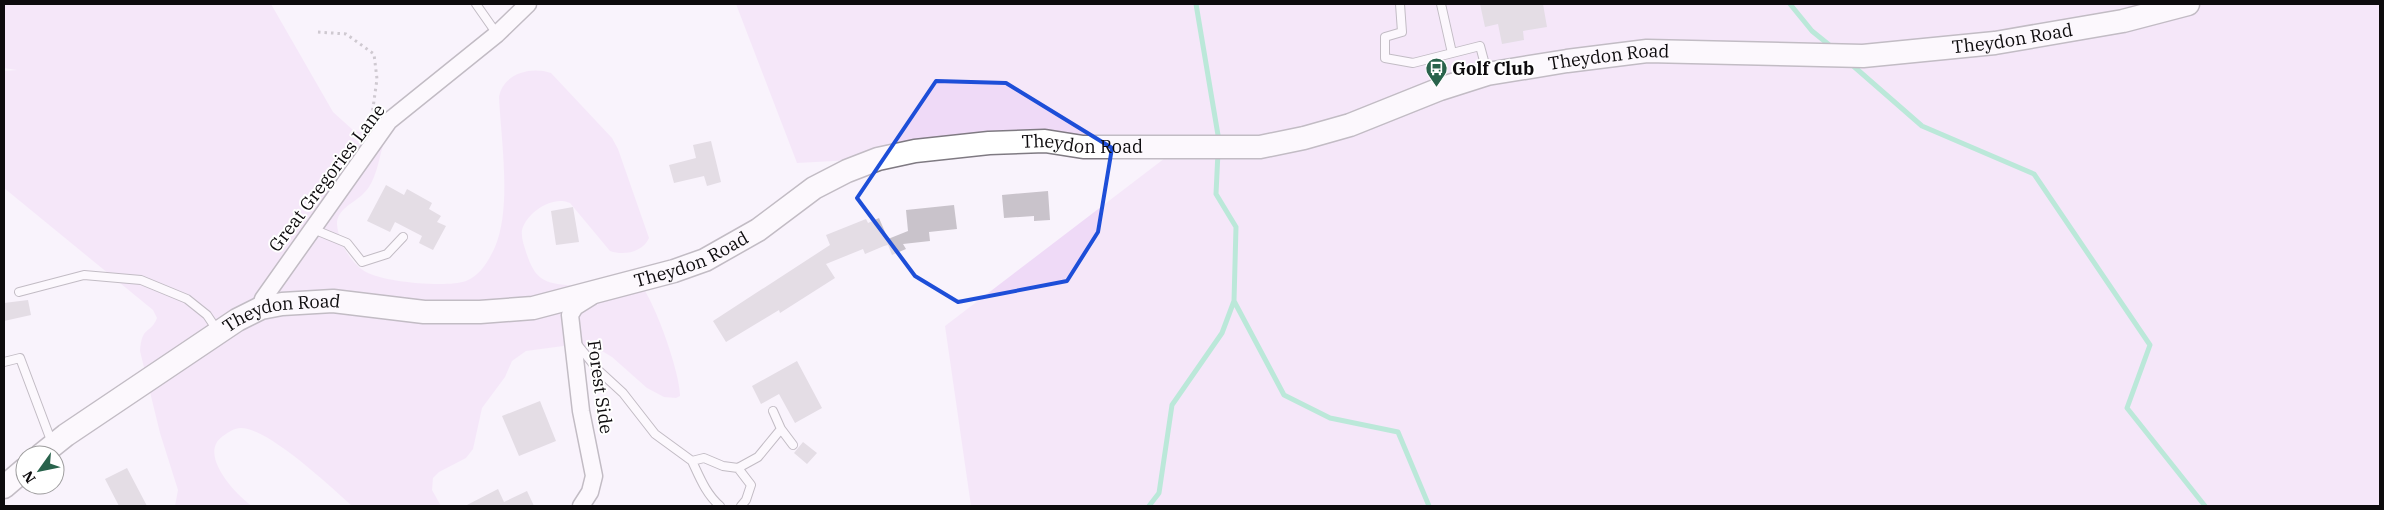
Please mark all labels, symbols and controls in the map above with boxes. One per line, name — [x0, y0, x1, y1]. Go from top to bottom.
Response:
street label: Theydon Road — [1951, 18, 2074, 58]
street label: Theydon Road — [1546, 39, 1670, 75]
bus stop icon: Golf Club — [1424, 57, 1448, 88]
place label: Golf Club — [1452, 57, 1534, 80]
street label: Great Gregories Lane — [263, 99, 390, 256]
street label: Theydon Road — [1021, 129, 1143, 158]
street label: Theydon Road — [631, 226, 752, 292]
street label: Theydon Road — [218, 289, 342, 337]
street label: Forest Side — [583, 339, 618, 435]
north arrow — [15, 445, 65, 495]
text: N — [19, 468, 40, 487]

